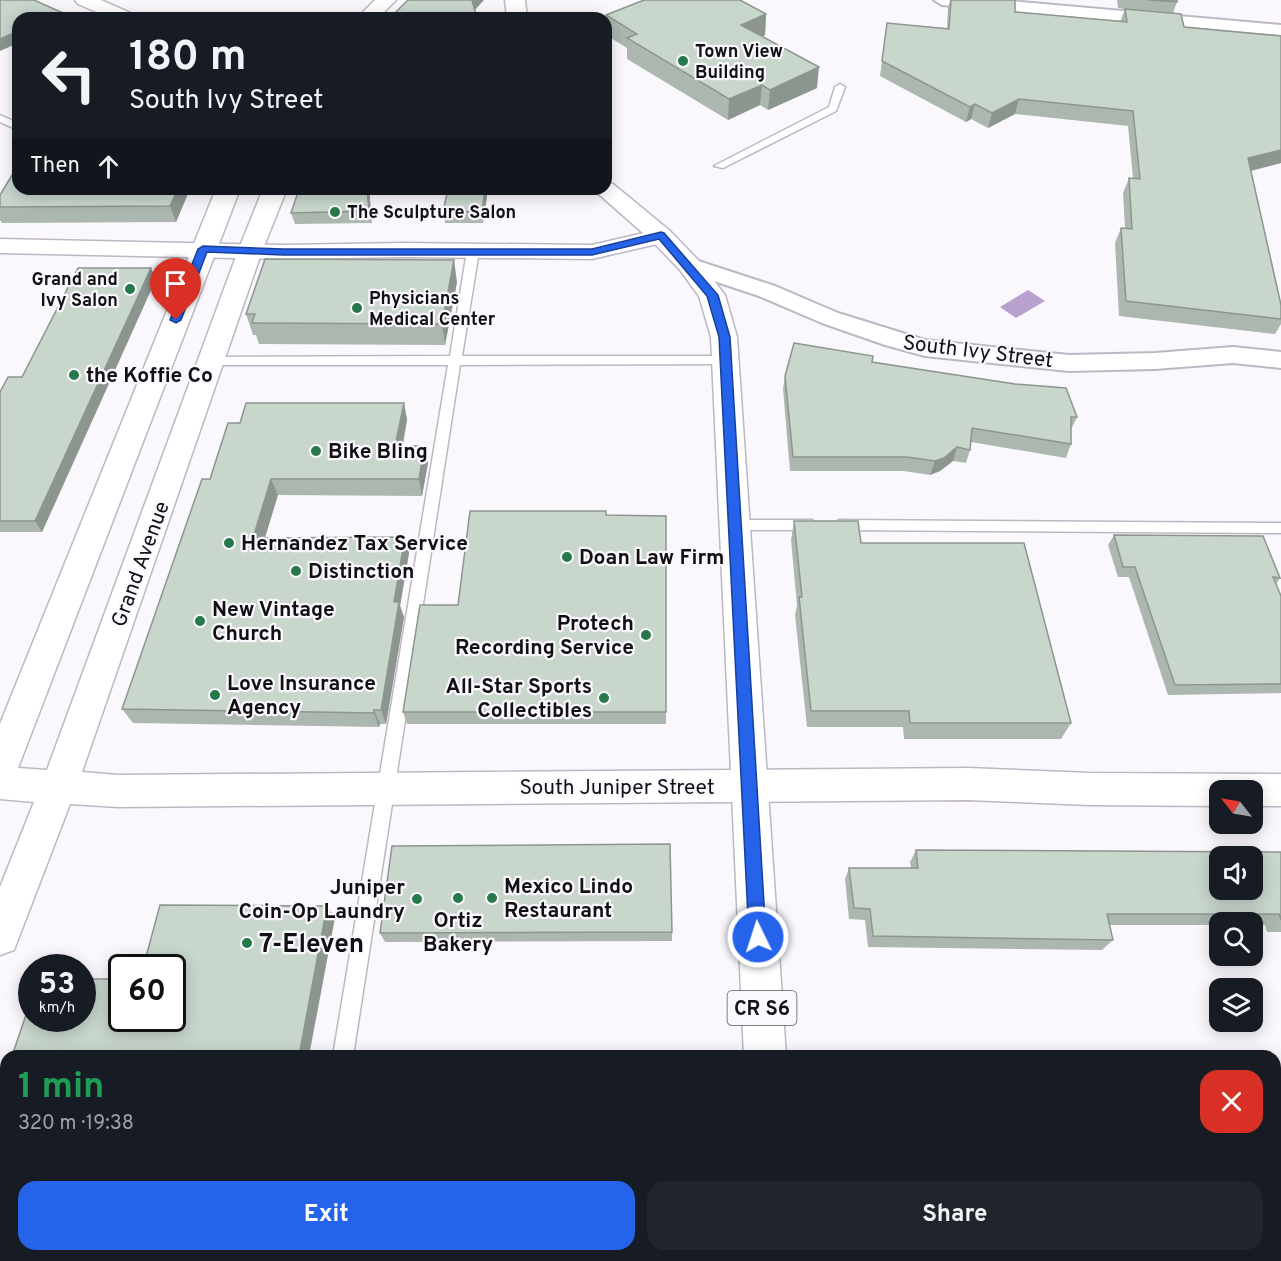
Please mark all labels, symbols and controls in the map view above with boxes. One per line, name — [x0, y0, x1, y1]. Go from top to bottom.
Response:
text: 180 m — [129, 32, 246, 85]
icon: left — [30, 36, 108, 114]
place label: Town View Building — [695, 41, 783, 85]
marker: Town View Building — [676, 54, 690, 68]
text: South Ivy Street — [129, 84, 323, 118]
icon: ahead — [92, 150, 125, 183]
text: Then — [30, 153, 80, 180]
place label: The Sculpture Salon — [347, 202, 516, 225]
marker: The Sculpture Salon — [328, 205, 342, 219]
pin — [150, 258, 201, 320]
icon: arrive — [159, 267, 192, 300]
place label: Grand and Ivy Salon — [31, 269, 118, 313]
marker: Grand and Ivy Salon — [123, 282, 137, 296]
place label: Physicians Medical Center — [369, 288, 496, 332]
marker: Physicians Medical Center — [350, 301, 364, 315]
street label: South Ivy Street — [901, 330, 1054, 375]
place label: the Koffie Co — [86, 363, 213, 390]
marker: the Koffie Co — [67, 368, 81, 382]
place label: Bike Bling — [328, 439, 428, 466]
marker: Bike Bling — [309, 444, 323, 458]
street label: Grand Avenue — [106, 498, 177, 631]
place label: Hernandez Tax Service — [241, 531, 468, 558]
marker: Hernandez Tax Service — [222, 536, 236, 550]
place label: Doan Law Firm — [579, 545, 724, 572]
marker: Doan Law Firm — [560, 550, 574, 564]
place label: Distinction — [308, 559, 414, 586]
marker: Distinction — [289, 564, 303, 578]
place label: New Vintage Church — [212, 597, 335, 648]
place label: Protech Recording Service — [455, 611, 634, 662]
marker: New Vintage Church — [193, 614, 207, 628]
marker: Protech Recording Service — [639, 628, 653, 642]
place label: Love Insurance Agency — [227, 671, 376, 722]
place label: All-Star Sports Collectibles — [446, 674, 592, 725]
marker: Love Insurance Agency — [208, 688, 222, 702]
marker: All-Star Sports Collectibles — [597, 691, 611, 705]
street label: South Juniper Street — [519, 775, 715, 802]
north arrow — [1209, 780, 1263, 834]
map controls — [1209, 780, 1263, 1032]
button: sound — [1209, 846, 1263, 900]
place label: Mexico Lindo Restaurant — [504, 874, 633, 925]
place label: Juniper Coin-Op Laundry — [239, 875, 405, 926]
marker: Ortiz Bakery — [451, 891, 465, 905]
marker: Mexico Lindo Restaurant — [485, 891, 499, 905]
marker: Juniper Coin-Op Laundry — [410, 892, 424, 906]
position arrow — [726, 905, 790, 969]
place label: Ortiz Bakery — [423, 908, 493, 959]
button: search — [1209, 912, 1263, 966]
place label: 7-Eleven — [259, 929, 364, 962]
marker: 7-Eleven — [240, 936, 254, 950]
speed limit sign: 60 — [108, 954, 186, 1032]
text: 53 — [39, 967, 75, 1004]
button: layers — [1209, 978, 1263, 1032]
road number: CR S6 — [728, 991, 796, 1025]
text: km/h — [39, 999, 75, 1018]
text: 1 min — [18, 1065, 104, 1111]
button: close — [1200, 1070, 1263, 1133]
text: 320 m · 19:38 — [18, 1111, 134, 1137]
button: Exit — [18, 1181, 635, 1250]
button: Share — [647, 1181, 1263, 1250]

